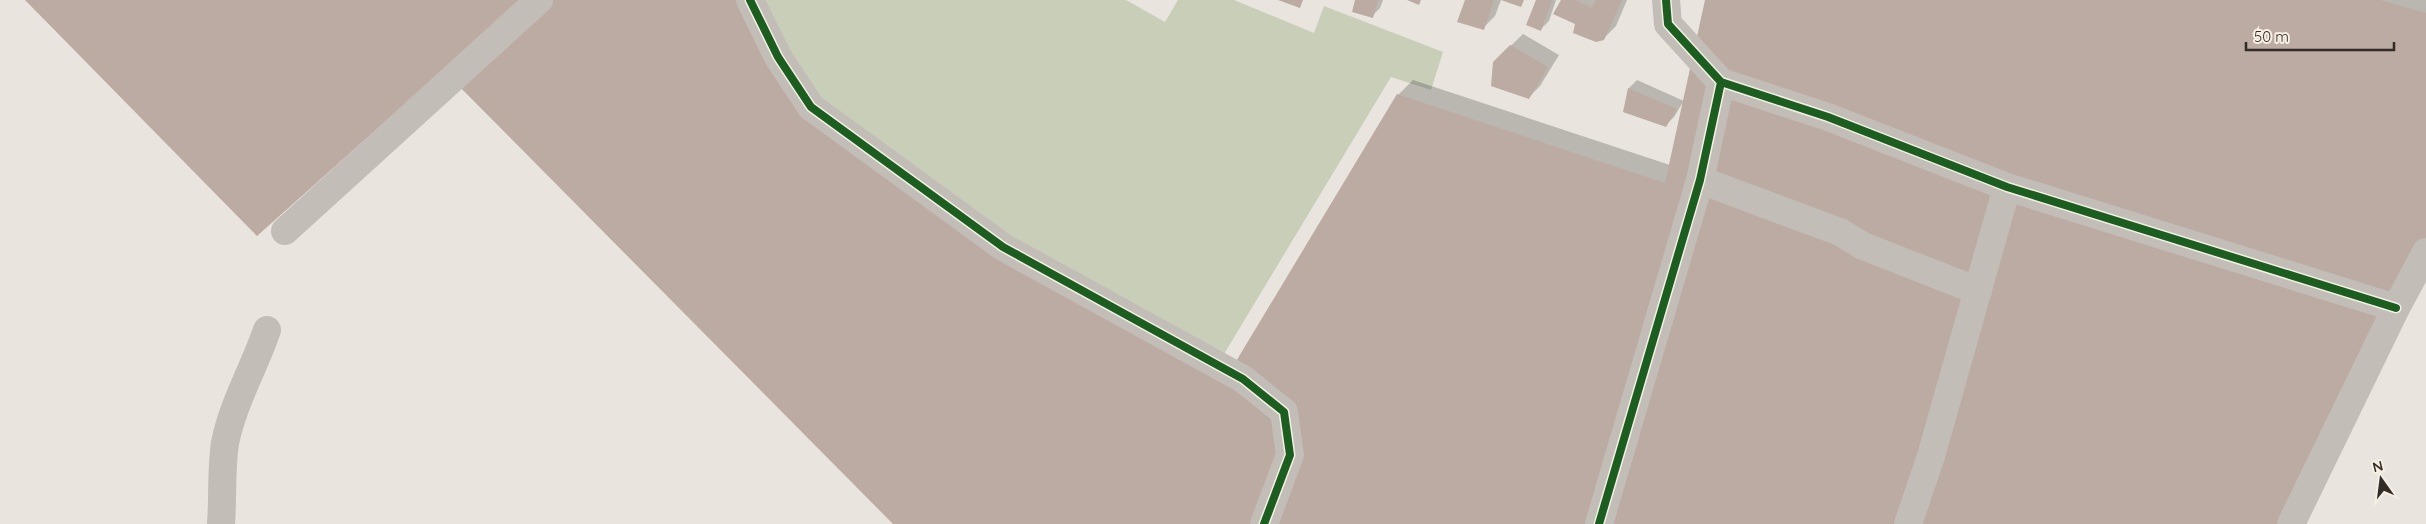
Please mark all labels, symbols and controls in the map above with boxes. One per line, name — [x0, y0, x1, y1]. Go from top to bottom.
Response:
scale bar — [2246, 20, 2394, 52]
text: 50 m — [2254, 27, 2289, 46]
north arrow — [2356, 454, 2406, 504]
text: N — [2371, 456, 2385, 476]

